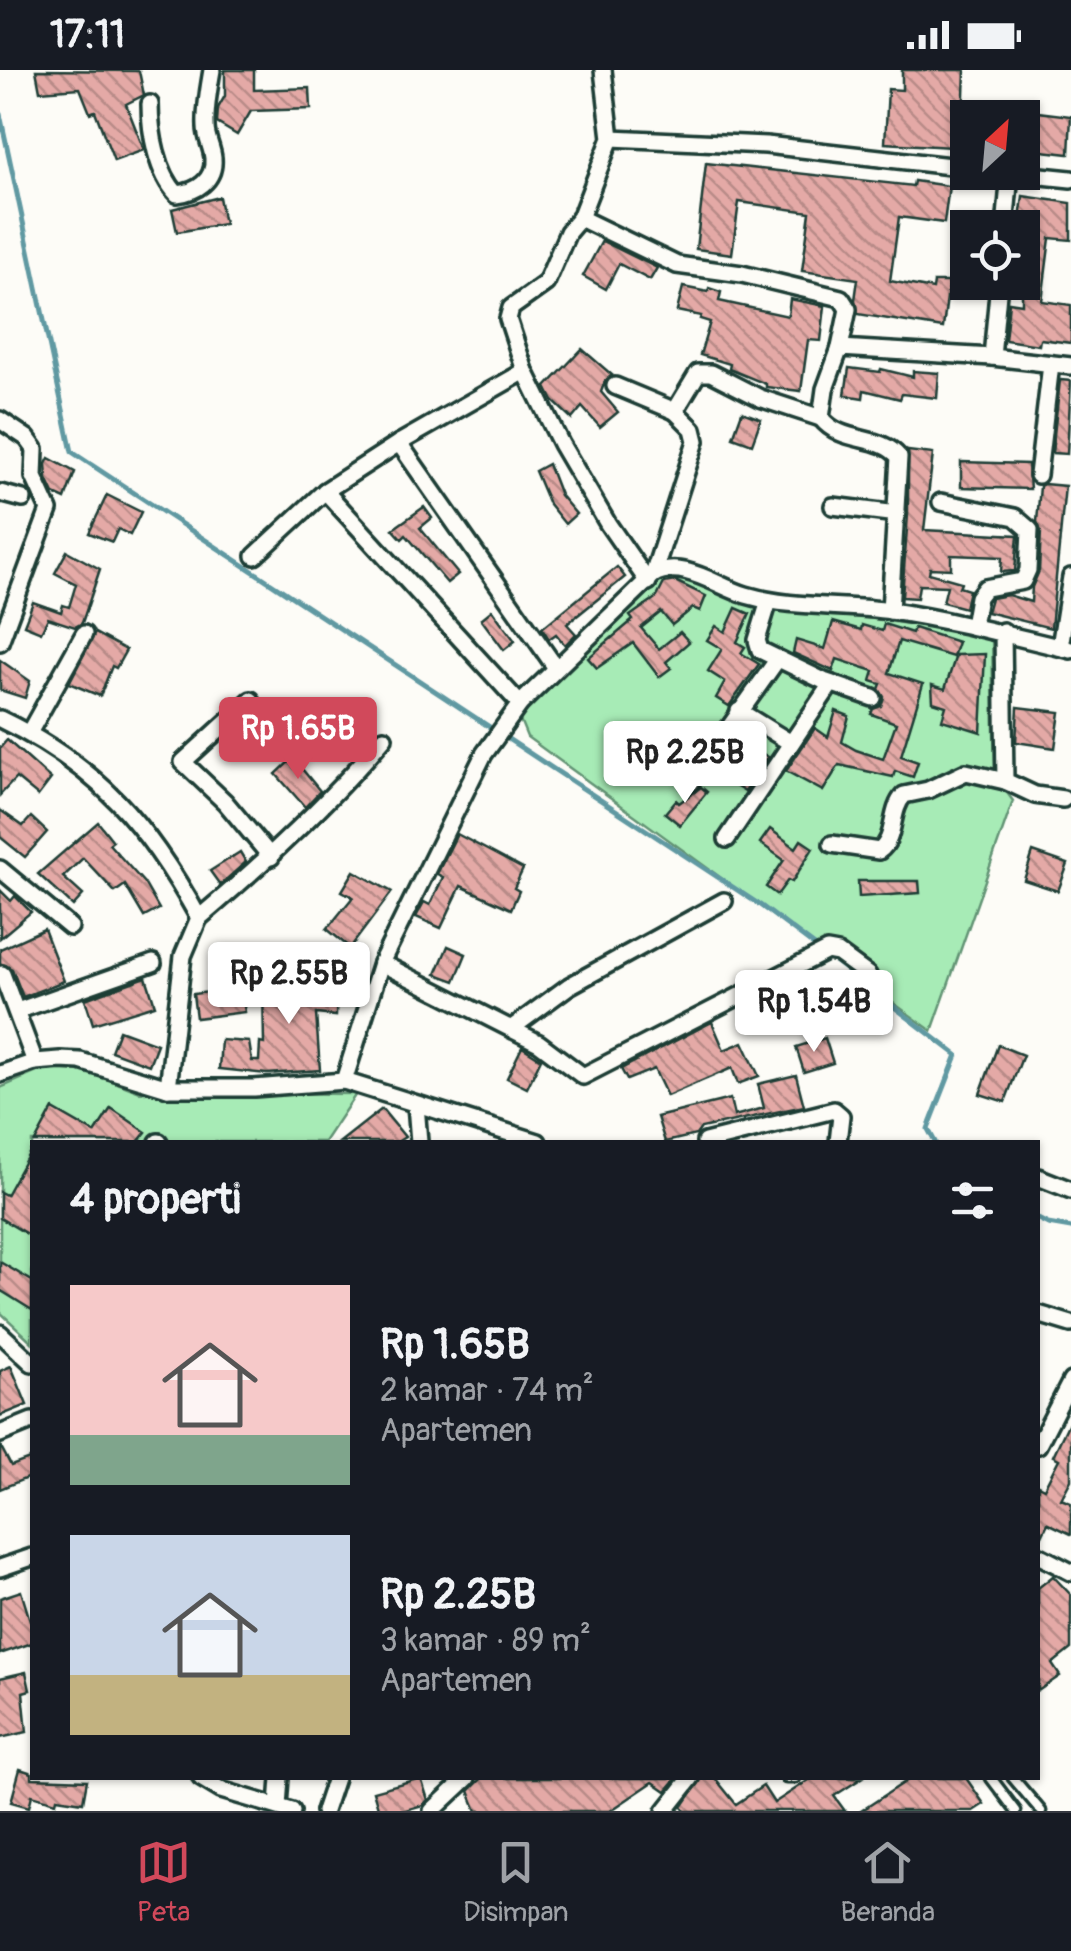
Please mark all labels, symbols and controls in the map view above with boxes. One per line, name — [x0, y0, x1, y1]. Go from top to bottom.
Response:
text: 17:11 — [50, 11, 125, 59]
north arrow — [950, 100, 1040, 190]
map controls — [950, 100, 1040, 300]
button: locate — [950, 210, 1040, 300]
pin: Rp 1.65B — [195, 697, 401, 782]
text: Rp 1.65B — [241, 709, 355, 749]
pin: Rp 2.25B — [582, 721, 788, 806]
text: Rp 2.25B — [626, 733, 744, 773]
pin: Rp 2.55B — [186, 942, 392, 1027]
text: Rp 2.55B — [230, 954, 348, 994]
pin: Rp 1.54B — [711, 970, 917, 1055]
text: Rp 1.54B — [757, 982, 871, 1022]
icon: filters — [945, 1173, 1000, 1228]
text: 4 properti — [70, 1174, 240, 1226]
text: Rp 1.65B — [380, 1319, 530, 1371]
icon: home — [150, 1325, 270, 1445]
text: 2 kamar · 74 m² — [380, 1371, 594, 1411]
text: Apartemen — [380, 1411, 532, 1451]
text: Rp 2.25B — [380, 1569, 536, 1621]
icon: home — [150, 1575, 270, 1695]
text: 3 kamar · 89 m² — [380, 1621, 591, 1661]
text: Apartemen — [380, 1661, 532, 1701]
tab: Peta — [136, 1835, 191, 1930]
tab: Disimpan — [463, 1835, 569, 1930]
tab: Beranda — [841, 1835, 935, 1930]

